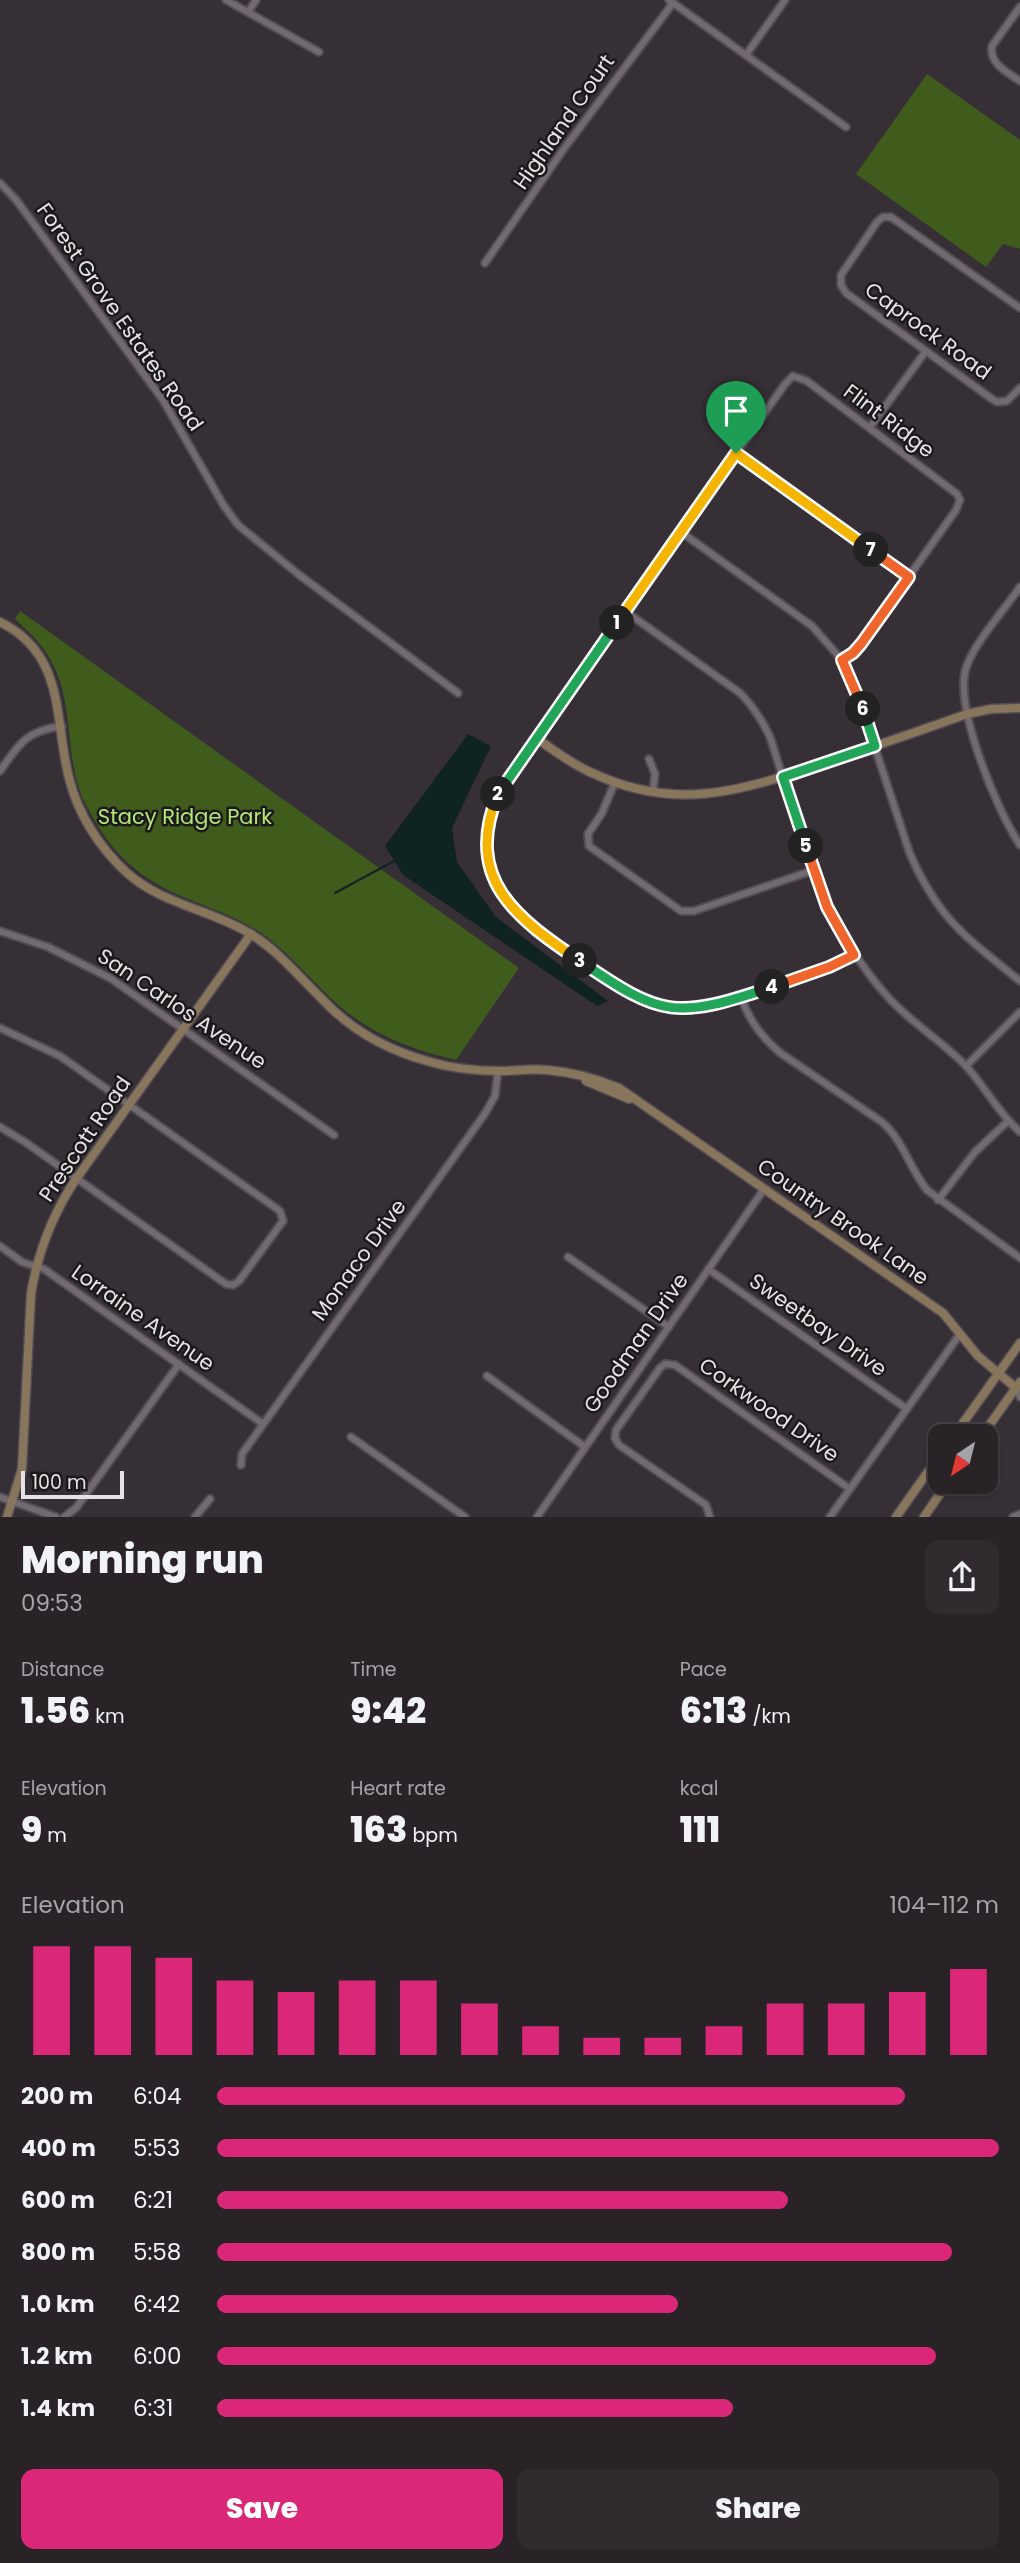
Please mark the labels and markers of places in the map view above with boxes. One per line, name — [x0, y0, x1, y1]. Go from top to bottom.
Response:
pin — [706, 381, 766, 453]
pin: 7 — [854, 532, 888, 568]
pin: 1 — [600, 606, 634, 640]
pin: 6 — [846, 692, 880, 726]
pin: 2 — [480, 776, 516, 812]
pin: 5 — [788, 828, 824, 864]
pin: 3 — [562, 944, 598, 978]
pin: 4 — [754, 970, 790, 1004]

